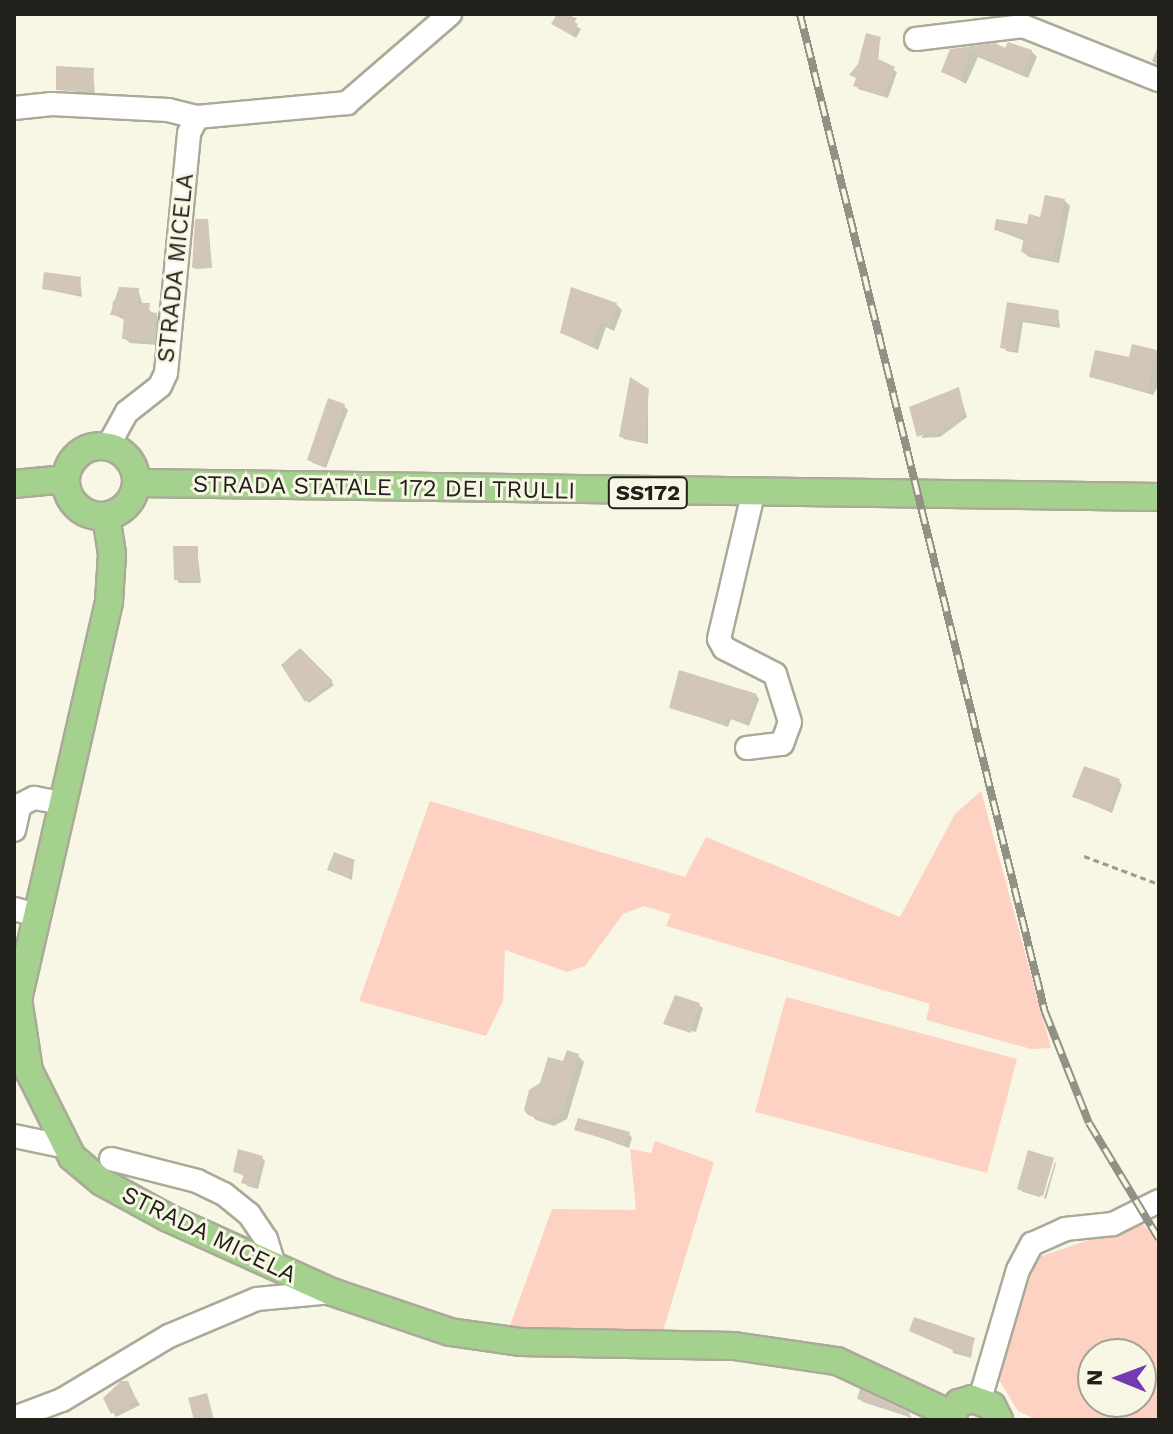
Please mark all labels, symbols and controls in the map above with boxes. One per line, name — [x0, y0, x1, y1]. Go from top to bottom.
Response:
street label: STRADA MICELA — [152, 171, 200, 365]
street label: STRADA STATALE 172 DEI TRULLI — [191, 470, 577, 506]
road number: SS172 — [606, 475, 690, 511]
street label: STRADA MICELA — [117, 1180, 301, 1290]
north arrow — [1077, 1338, 1157, 1418]
text: N — [1082, 1369, 1107, 1386]

